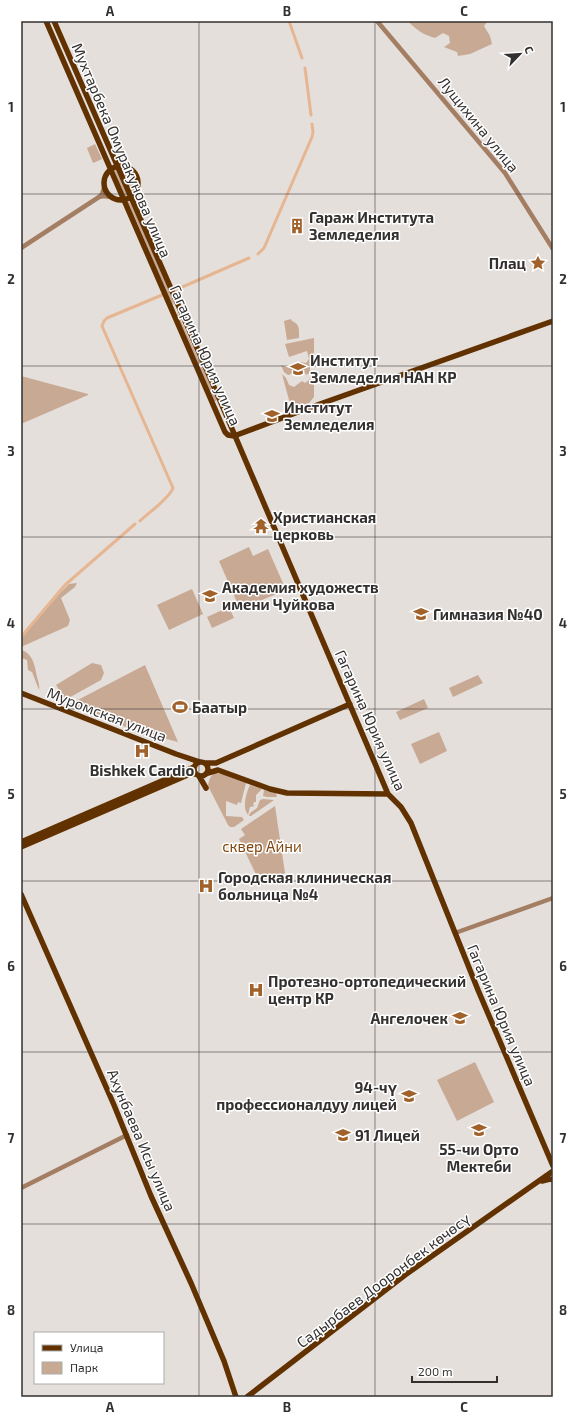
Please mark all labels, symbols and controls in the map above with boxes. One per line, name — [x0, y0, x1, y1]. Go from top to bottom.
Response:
text: A — [106, 3, 115, 19]
text: B — [283, 3, 291, 19]
text: C — [460, 3, 468, 19]
north arrow — [500, 34, 540, 74]
street label: Мухтарбека Омуракунова улица — [68, 40, 175, 260]
text: С — [522, 44, 537, 56]
street label: Лущихина улица — [434, 72, 523, 176]
text: 1 — [8, 99, 14, 115]
text: 1 — [560, 99, 566, 115]
place label: Гараж Института Земледелия — [309, 208, 434, 243]
building icon: Гараж Института Земледелия — [288, 217, 306, 235]
place label: Плац — [489, 254, 527, 272]
place icon: Плац — [529, 254, 547, 272]
text: 2 — [7, 271, 15, 287]
text: 2 — [559, 271, 567, 287]
street label: Гагарина Юрия улица — [166, 282, 245, 429]
place label: Институт Земледелия НАН КР — [310, 351, 456, 386]
school or university icon: Институт Земледелия НАН КР — [289, 360, 307, 378]
place label: Институт Земледелия — [284, 398, 374, 433]
school or university icon: Институт Земледелия — [263, 407, 281, 425]
text: 3 — [7, 443, 15, 459]
text: 3 — [559, 443, 567, 459]
place label: Христианская церковь — [273, 508, 376, 543]
temple icon: Христианская церковь — [252, 517, 270, 535]
place label: Академия художеств имени Чуйкова — [222, 578, 379, 613]
school or university icon: Академия художеств имени Чуйкова — [201, 587, 219, 605]
school or university icon: Гимназия №40 — [412, 605, 430, 623]
place label: Гимназия №40 — [433, 605, 543, 623]
text: 4 — [7, 615, 15, 631]
text: 4 — [559, 615, 567, 631]
street label: Гагарина Юрия улица — [331, 647, 410, 794]
street label: Муромская улица — [44, 683, 169, 746]
sports icon: Баатыр — [171, 698, 189, 716]
place label: Баатыр — [192, 698, 247, 716]
hospital icon: Bishkek Cardio — [133, 742, 151, 760]
place label: Bishkek Cardio — [90, 761, 194, 779]
text: 5 — [7, 786, 15, 802]
text: 5 — [559, 786, 567, 802]
park label: сквер Айни — [222, 837, 302, 855]
place label: Городская клиническая больница №4 — [218, 868, 391, 903]
hospital icon: Городская клиническая больница №4 — [197, 877, 215, 895]
street label: Гагарина Юрия улица — [463, 941, 540, 1089]
text: 6 — [7, 958, 15, 974]
text: 6 — [559, 958, 567, 974]
place label: Протезно-ортопедический центр КР — [268, 972, 466, 1007]
hospital icon: Протезно-ортопедический центр КР — [247, 981, 265, 999]
place label: Ангелочек — [371, 1009, 449, 1027]
school or university icon: Ангелочек — [451, 1009, 469, 1027]
street label: Ахунбаева Исы улица — [103, 1066, 180, 1214]
place label: 94-чү профессионалдуу лицей — [216, 1078, 398, 1113]
school or university icon: 94-чү профессионалдуу лицей — [400, 1087, 418, 1105]
school or university icon: 55-чи Орто Мектеби — [470, 1121, 488, 1139]
school or university icon: 91 Лицей — [334, 1126, 352, 1144]
place label: 91 Лицей — [355, 1126, 420, 1144]
text: 7 — [8, 1130, 15, 1146]
text: 7 — [560, 1130, 567, 1146]
place label: 55-чи Орто Мектеби — [439, 1140, 519, 1175]
street label: Садырбаев Дооронбек көчөсү — [293, 1209, 474, 1351]
text: 8 — [7, 1302, 15, 1318]
text: 8 — [559, 1302, 567, 1318]
legend — [34, 1332, 164, 1384]
text: Улица — [70, 1340, 103, 1354]
scale bar — [412, 1358, 497, 1384]
text: Парк — [70, 1360, 99, 1374]
text: 200 m — [418, 1364, 452, 1378]
text: A — [106, 1399, 115, 1415]
text: B — [283, 1399, 291, 1415]
text: C — [460, 1399, 468, 1415]

